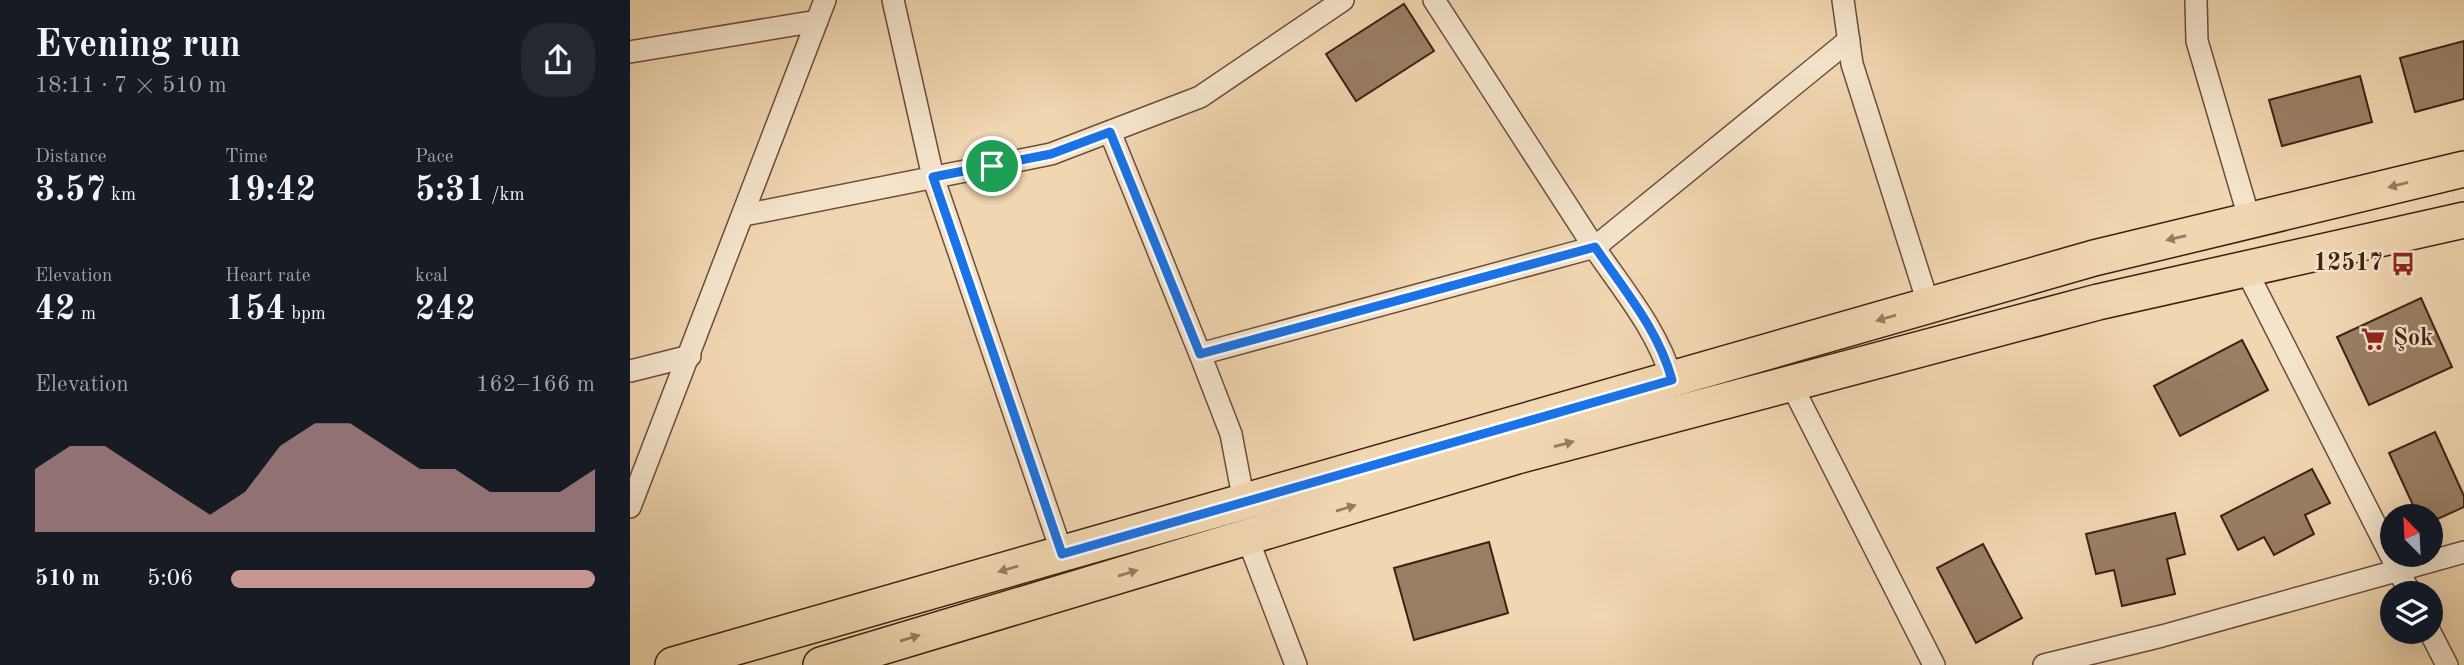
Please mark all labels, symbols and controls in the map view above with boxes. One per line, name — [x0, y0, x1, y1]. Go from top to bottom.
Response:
button: share — [521, 23, 595, 97]
text: Evening run — [35, 27, 241, 65]
text: 18:11 · 7 × 510 m — [35, 74, 227, 97]
pin — [962, 136, 1022, 196]
icon: arrive — [973, 147, 1011, 185]
text: Distance — [35, 148, 107, 167]
text: Time — [225, 148, 268, 167]
text: Pace — [415, 148, 454, 167]
text: 3.57 — [35, 173, 106, 208]
text: 19:42 — [225, 173, 316, 208]
text: 5:31 — [415, 173, 486, 208]
one-way arrow — [2387, 180, 2409, 191]
text: km — [106, 186, 136, 205]
text: /km — [486, 186, 525, 205]
one-way arrow — [2165, 233, 2187, 244]
bus stop icon: 12517 — [2389, 250, 2417, 278]
place label: 12517 — [2313, 251, 2383, 276]
text: Elevation — [35, 267, 112, 286]
text: Heart rate — [225, 267, 310, 286]
text: kcal — [415, 267, 448, 286]
text: 42 — [35, 292, 76, 327]
text: 154 — [225, 292, 286, 327]
text: 242 — [415, 292, 476, 327]
text: m — [76, 305, 96, 324]
text: bpm — [286, 305, 326, 324]
one-way arrow — [1875, 313, 1896, 323]
supermarket icon: Şok — [2359, 325, 2387, 353]
place label: Şok — [2393, 327, 2433, 351]
text: Elevation — [35, 373, 129, 396]
text: 162–166 m — [476, 373, 595, 396]
one-way arrow — [1554, 438, 1575, 448]
one-way arrow — [1336, 502, 1357, 512]
north arrow — [2380, 504, 2443, 567]
map controls — [2380, 504, 2443, 644]
one-way arrow — [997, 564, 1019, 575]
text: 510 m — [35, 567, 100, 590]
text: 5:06 — [147, 567, 193, 590]
one-way arrow — [1118, 567, 1139, 577]
button: layers — [2380, 581, 2443, 644]
one-way arrow — [900, 633, 921, 643]

